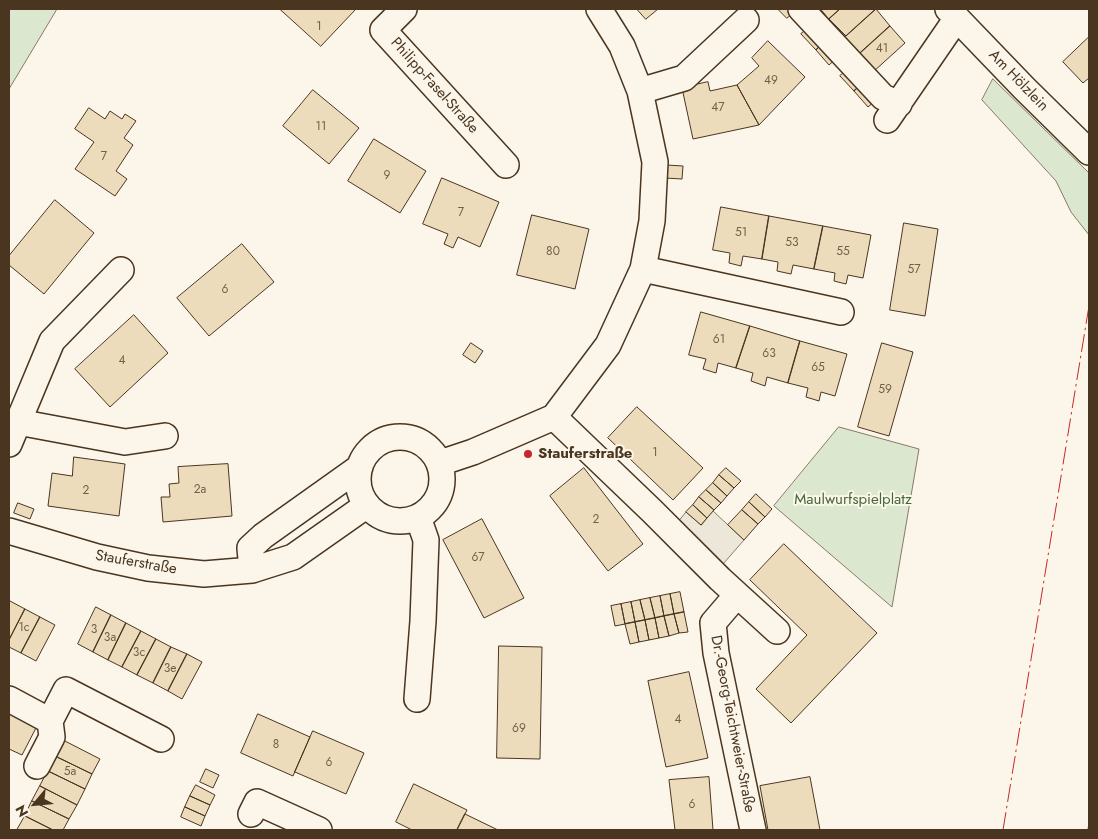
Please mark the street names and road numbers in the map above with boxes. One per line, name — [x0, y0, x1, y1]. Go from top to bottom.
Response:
street label: Philipp-Fasel-Straße — [386, 34, 482, 138]
street label: Am Hölzlein — [984, 47, 1052, 115]
street label: Stauferstraße — [94, 547, 178, 579]
street label: Dr.-Georg-Teichtweier-Straße — [706, 634, 758, 814]

